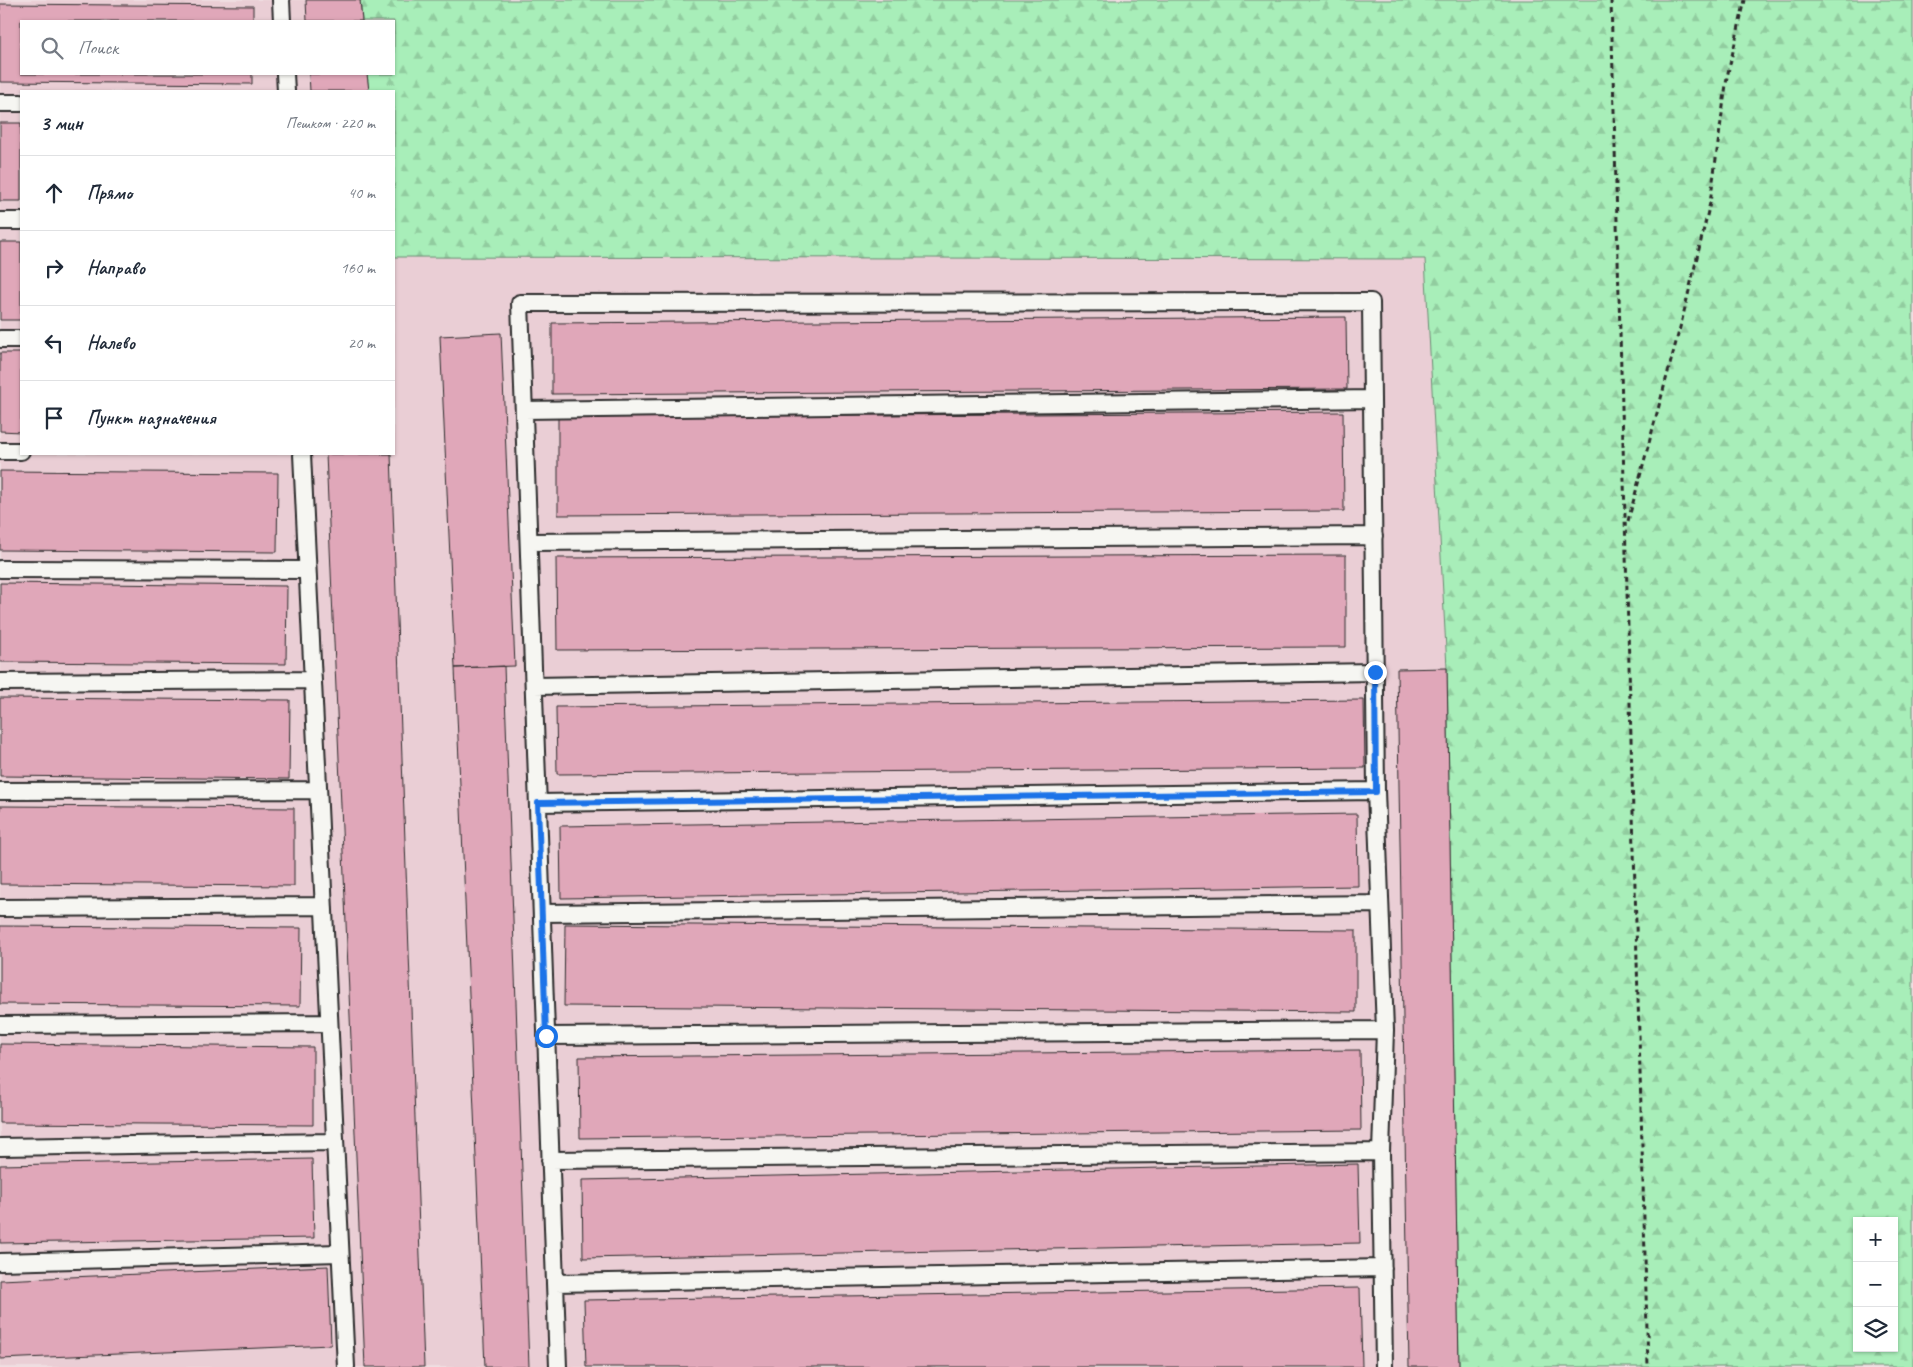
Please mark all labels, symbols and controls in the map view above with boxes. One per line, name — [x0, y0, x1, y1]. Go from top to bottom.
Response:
search box — [20, 20, 395, 75]
icon: search — [38, 34, 66, 62]
text: Поиск — [78, 36, 118, 60]
text: 3 мин — [40, 110, 83, 136]
text: Пешком · 220 m — [286, 113, 375, 133]
icon: ahead — [40, 179, 68, 207]
text: Прямо — [87, 181, 132, 205]
text: 40 m — [348, 183, 375, 203]
icon: right — [40, 254, 68, 282]
text: Направо — [87, 256, 145, 280]
text: 160 m — [341, 258, 375, 278]
icon: left — [40, 329, 68, 357]
text: Налево — [87, 331, 135, 355]
text: 20 m — [348, 333, 375, 353]
icon: arrive — [40, 404, 68, 432]
text: Пункт назначения — [87, 406, 216, 430]
route end — [1364, 661, 1387, 684]
route start — [535, 1025, 558, 1048]
map controls — [1853, 1217, 1898, 1352]
button: + — [1853, 1217, 1898, 1262]
button: − — [1853, 1262, 1898, 1307]
button: layers — [1853, 1307, 1898, 1352]

